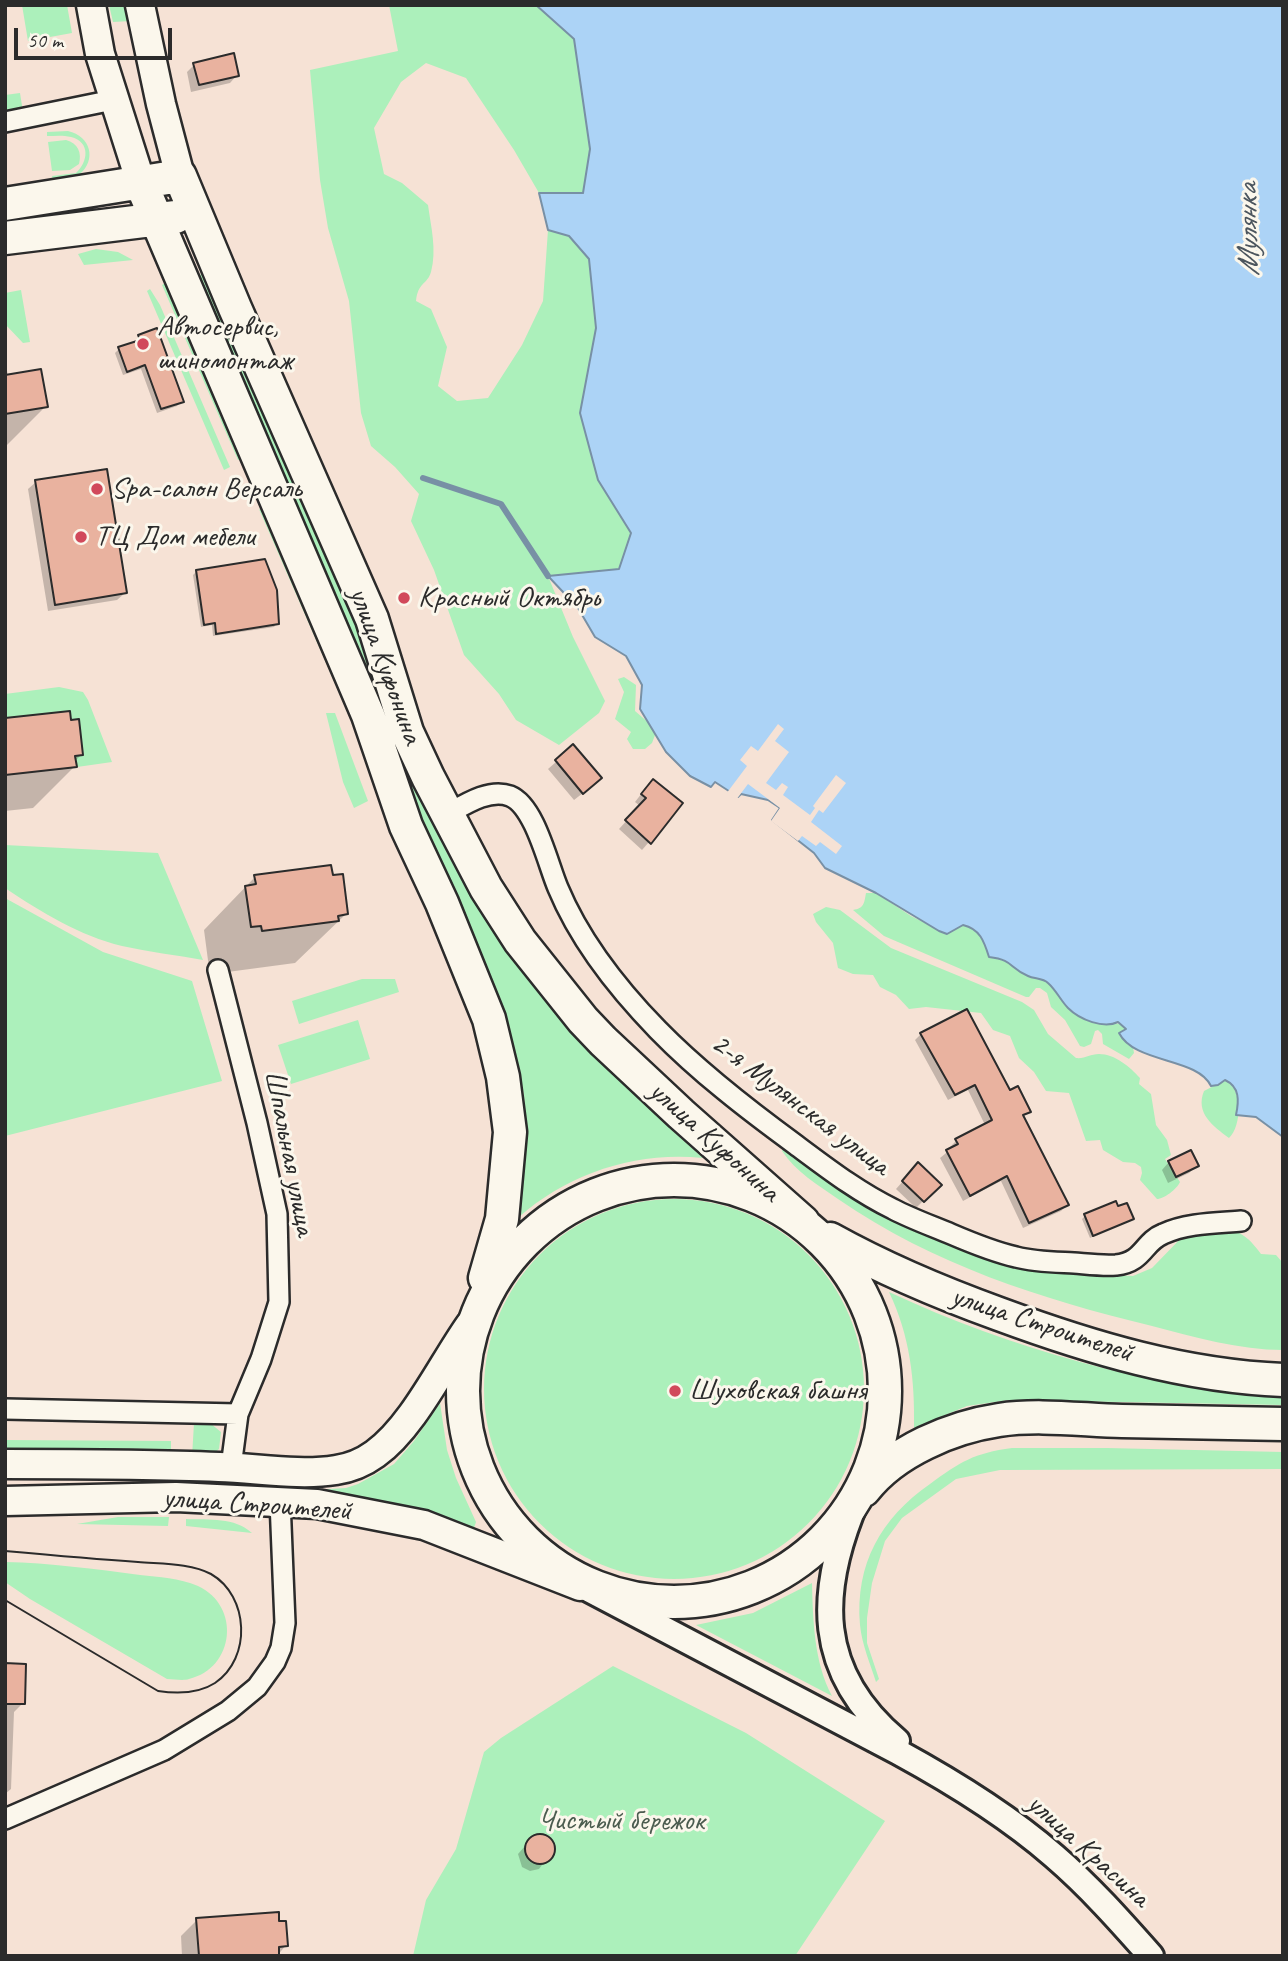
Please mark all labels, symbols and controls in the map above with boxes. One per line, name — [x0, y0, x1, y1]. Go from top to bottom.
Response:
scale bar — [18, 14, 175, 58]
text: 50 m — [27, 27, 63, 53]
water label: Мулянка — [1229, 184, 1269, 276]
place label: Автосервис, шиномонтаж — [157, 309, 292, 380]
marker: Автосервис, шиномонтаж — [135, 336, 151, 352]
place label: Spa-салон Версаль — [111, 471, 302, 507]
marker: Spa-салон Версаль — [89, 481, 105, 497]
place label: ТЦ Дом мебели — [95, 519, 254, 555]
marker: ТЦ Дом мебели — [73, 529, 89, 545]
place label: Красный Октябрь — [418, 580, 600, 616]
street label: улица Куфонина — [340, 583, 430, 749]
marker: Красный Октябрь — [396, 590, 412, 606]
street label: 2-я Мулянская улица — [703, 1026, 897, 1184]
street label: Шпальная улица — [255, 1067, 323, 1239]
street label: улица Куфонина — [641, 1074, 787, 1210]
street label: улица Строителей — [947, 1279, 1137, 1371]
place label: Шуховская башня — [689, 1373, 866, 1409]
marker: Шуховская башня — [667, 1383, 683, 1399]
street label: улица Строителей — [161, 1480, 353, 1530]
street label: улица Красина — [1019, 1786, 1157, 1916]
park label: Чистый бережок — [538, 1803, 704, 1839]

